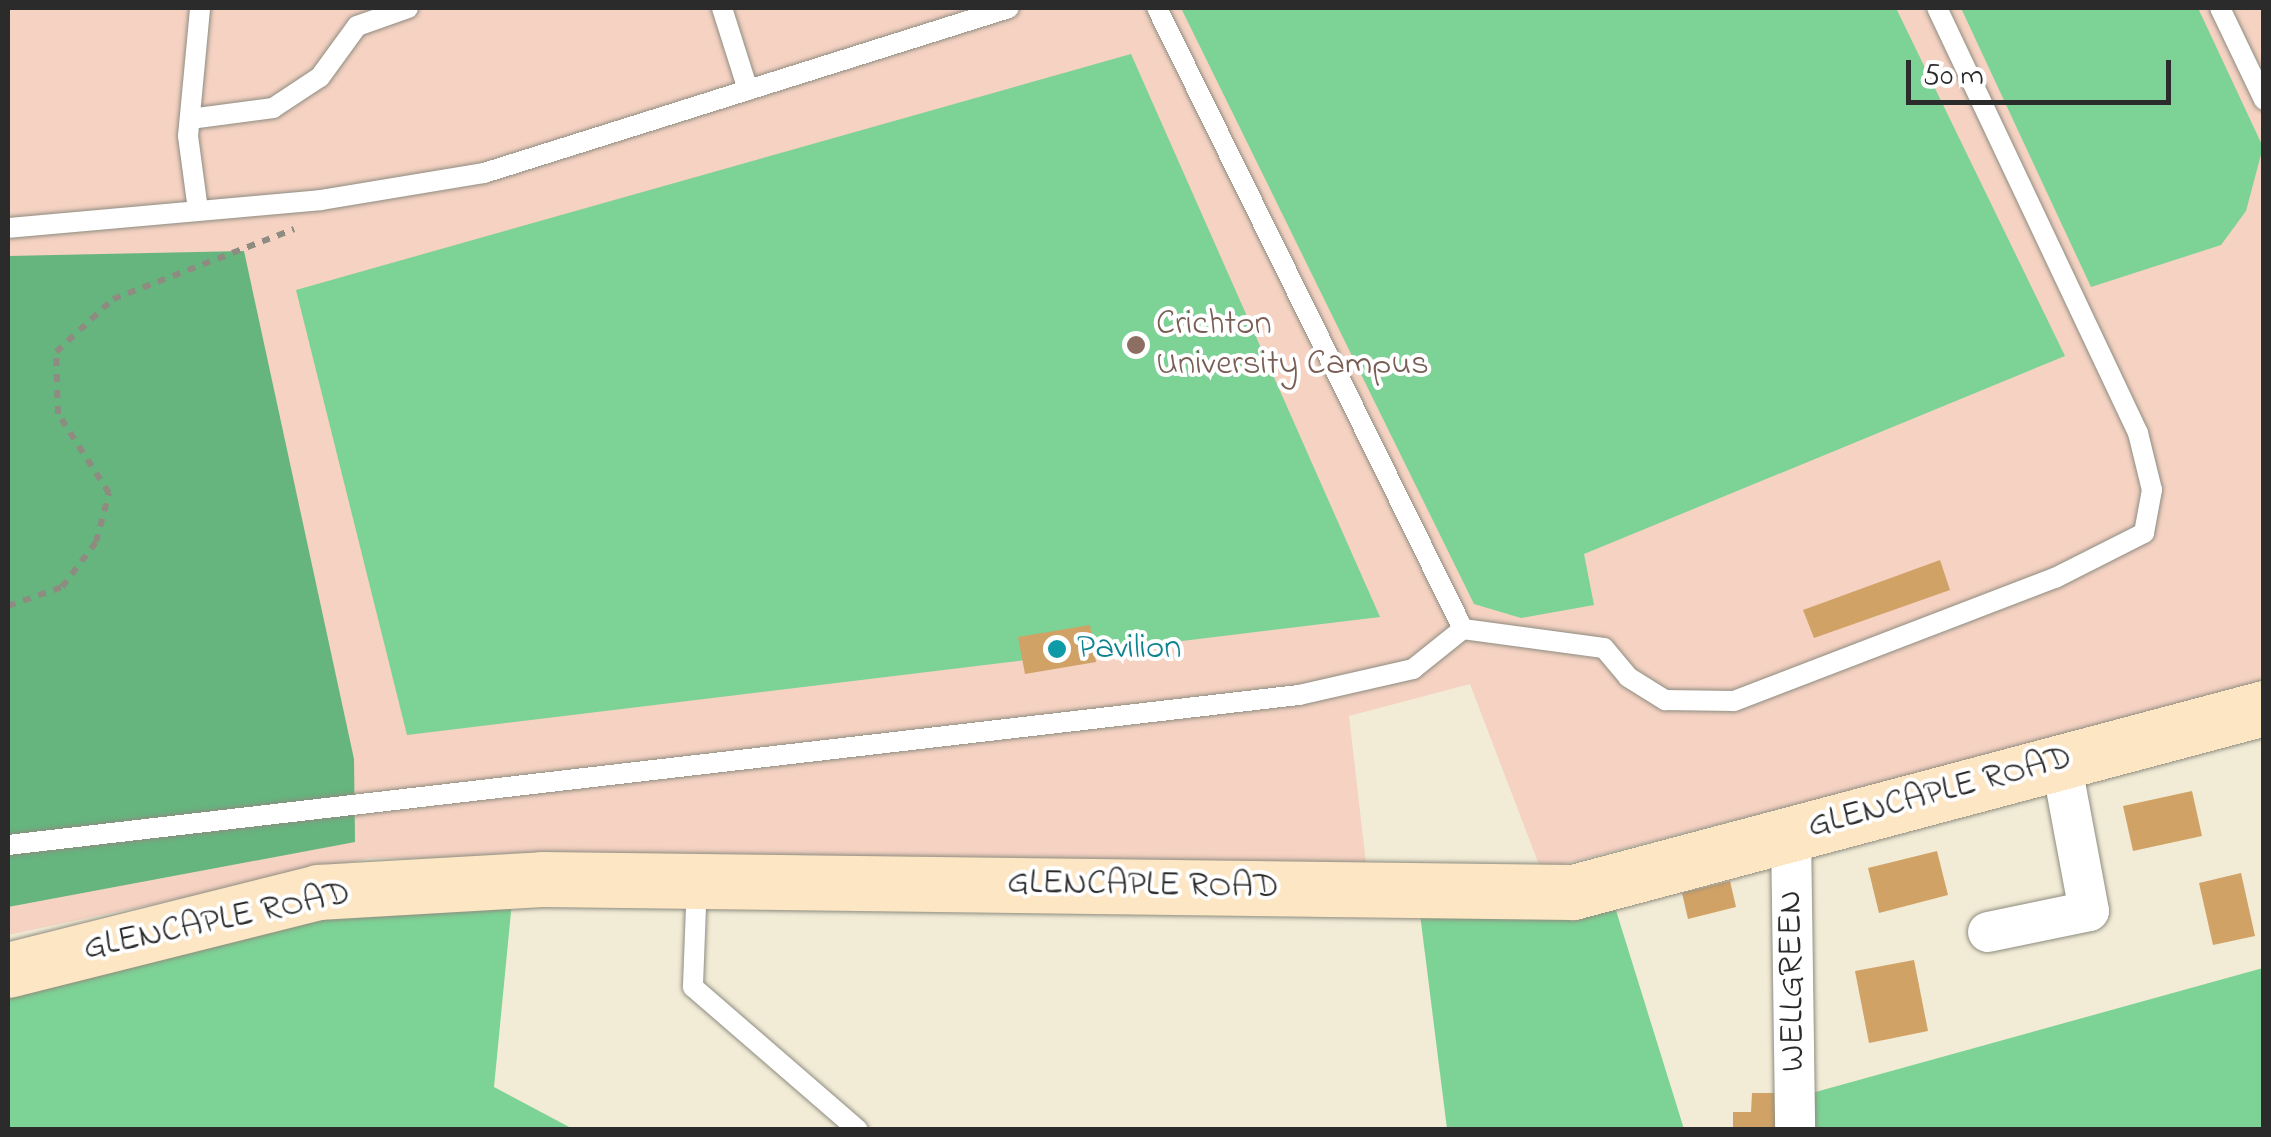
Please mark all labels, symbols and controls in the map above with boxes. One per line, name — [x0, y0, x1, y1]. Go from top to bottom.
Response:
scale bar — [1911, 40, 2176, 102]
text: 50 m — [1923, 55, 1984, 99]
place label: Crichton University Campus — [1156, 304, 1429, 386]
marker: Crichton University Campus — [1125, 334, 1147, 356]
place label: Pavilion — [1077, 628, 1182, 670]
marker: Pavilion — [1046, 638, 1068, 660]
street label: GLENCAPLE ROAD — [1803, 738, 2077, 848]
street label: GLENCAPLE ROAD — [1007, 863, 1279, 909]
street label: GLENCAPLE ROAD — [80, 873, 354, 971]
street label: WELLGREEN — [1770, 890, 1816, 1072]

